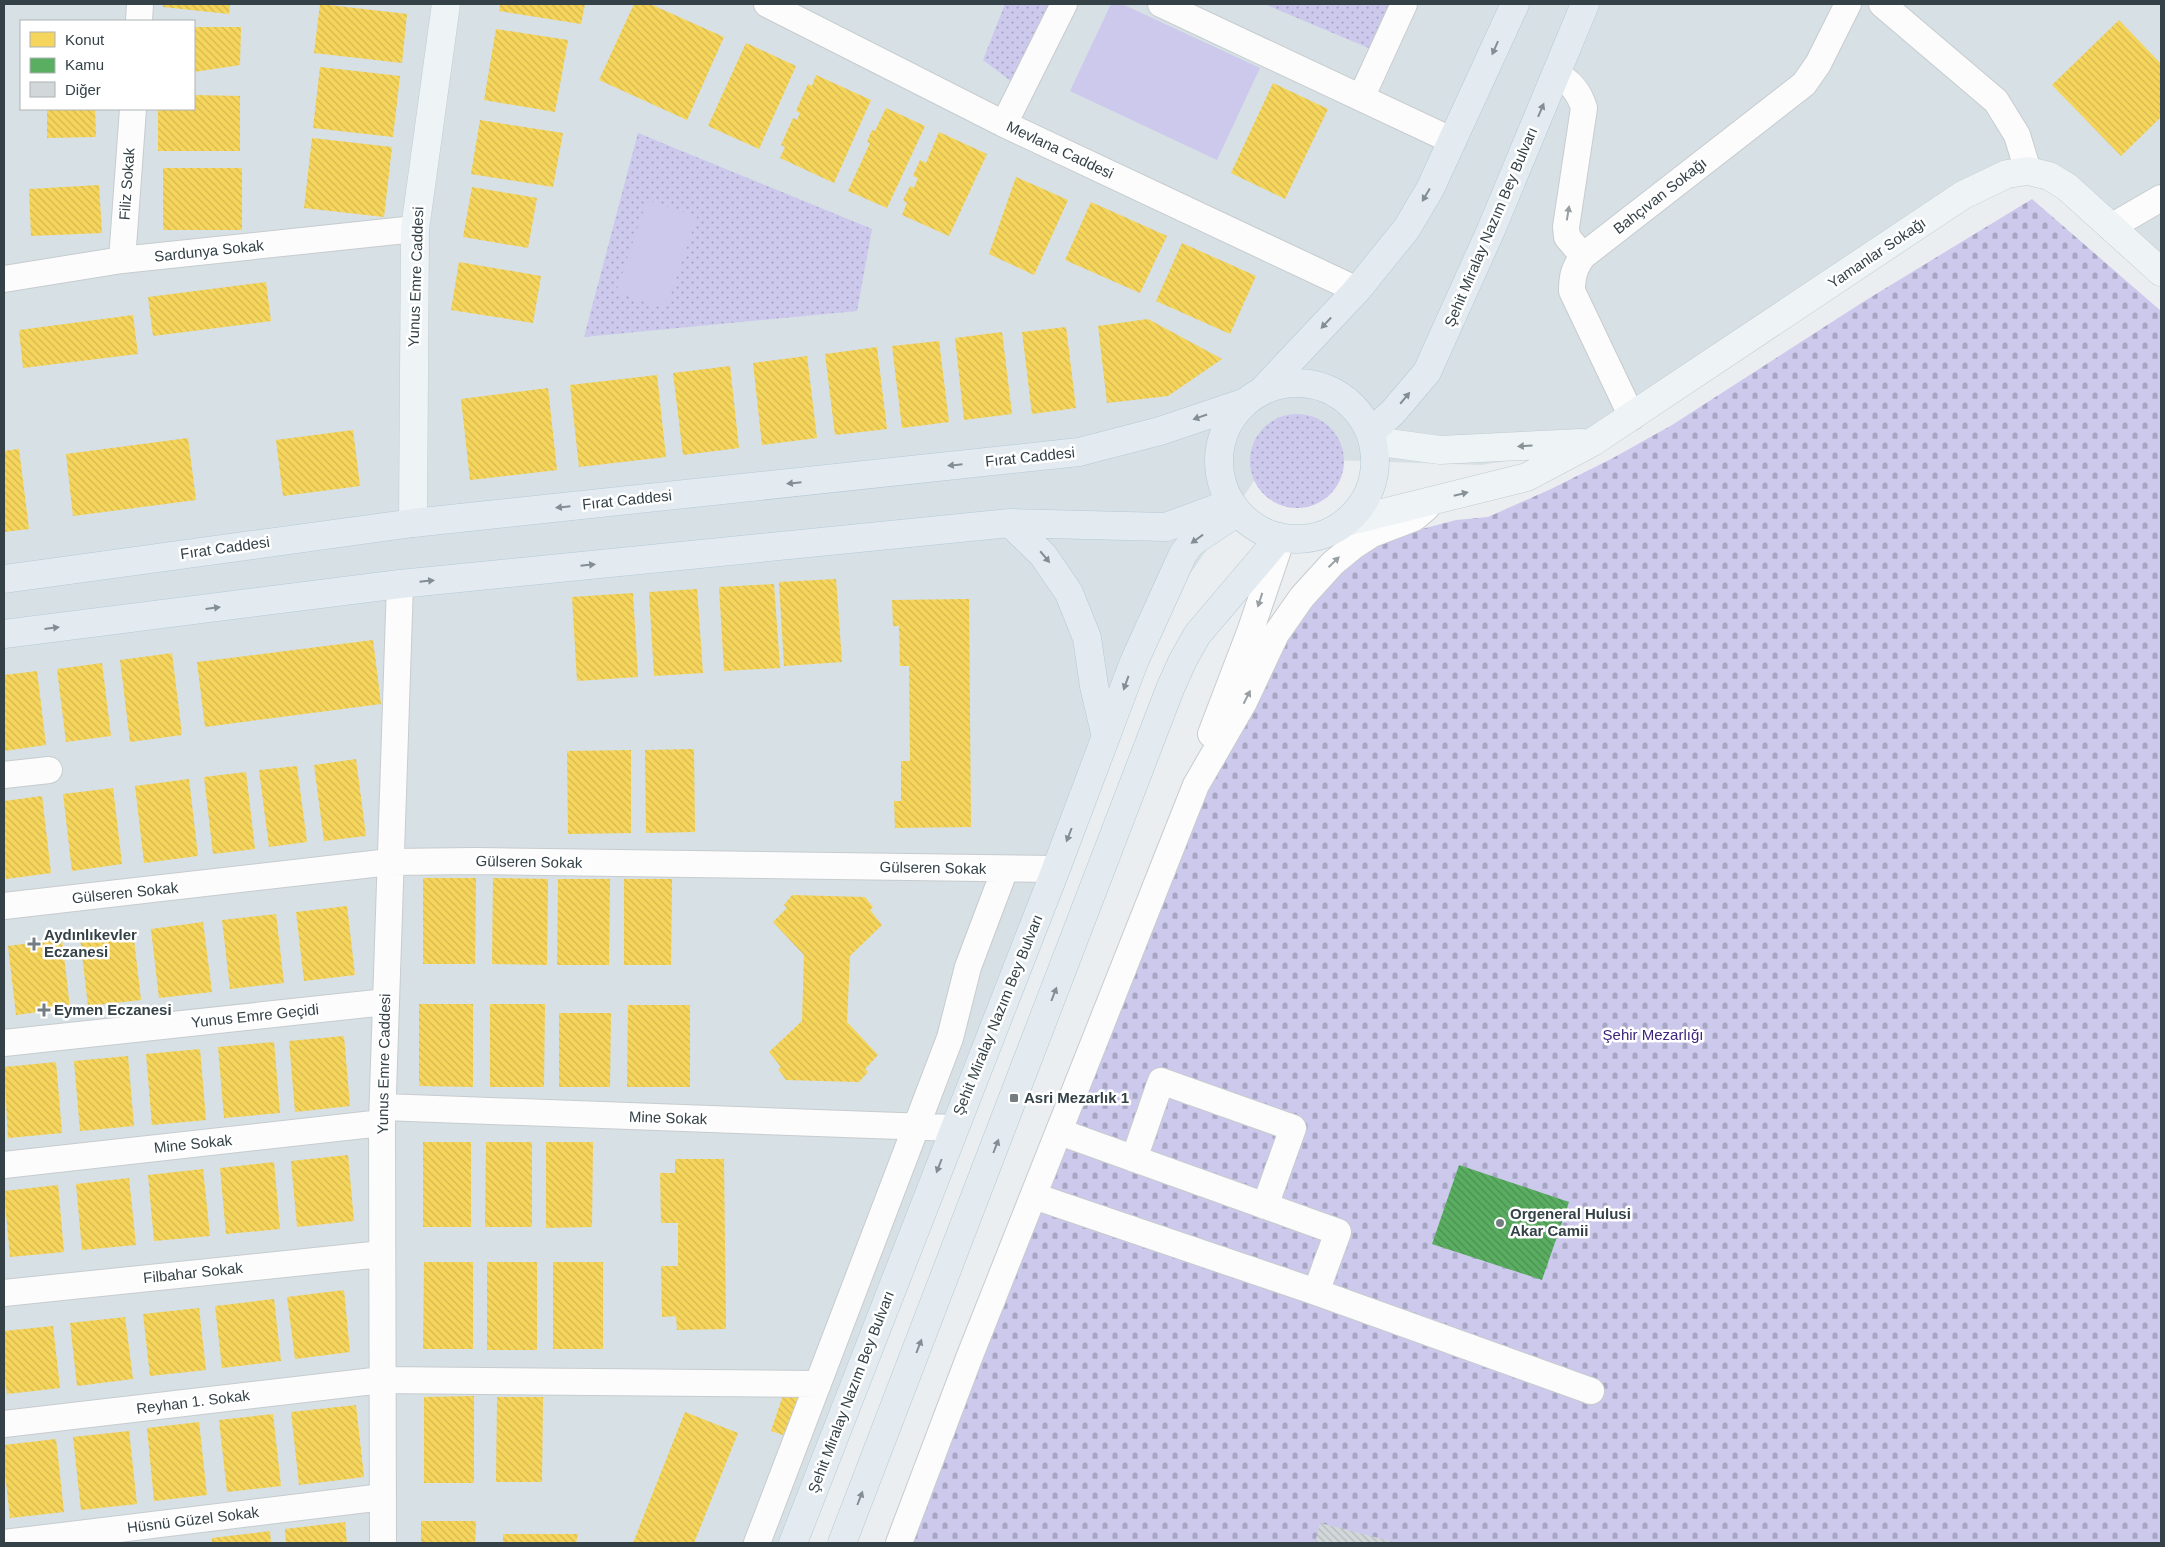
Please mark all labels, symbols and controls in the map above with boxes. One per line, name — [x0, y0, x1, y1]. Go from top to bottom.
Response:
legend — [20, 20, 195, 110]
text: Konut — [65, 31, 105, 48]
one-way arrow — [1490, 41, 1498, 55]
text: Kamu — [65, 56, 104, 73]
text: Diğer — [65, 81, 101, 98]
one-way arrow — [1537, 103, 1545, 117]
street label: Mevlana Caddesi — [1004, 117, 1116, 182]
street label: Şehit Miralay Nazım Bey Bulvarı — [1441, 124, 1540, 329]
street label: Filiz Sokak — [115, 147, 138, 221]
street label: Bahçıvan Sokağı — [1610, 154, 1710, 237]
one-way arrow — [1421, 189, 1430, 202]
one-way arrow — [1564, 205, 1572, 221]
street label: Yunus Emre Caddesi — [405, 206, 426, 348]
street label: Yamanlar Sokağı — [1825, 214, 1929, 291]
street label: Sardunya Sokak — [153, 236, 265, 265]
one-way arrow — [1320, 316, 1332, 328]
one-way arrow — [1399, 392, 1410, 405]
one-way arrow — [1192, 414, 1207, 422]
one-way arrow — [1517, 442, 1533, 450]
street label: Fırat Caddesi — [984, 443, 1076, 470]
one-way arrow — [947, 462, 963, 470]
one-way arrow — [786, 479, 802, 487]
street label: Fırat Caddesi — [581, 486, 673, 513]
one-way arrow — [1454, 490, 1469, 498]
one-way arrow — [554, 503, 570, 511]
street label: Fırat Caddesi — [179, 533, 271, 562]
one-way arrow — [1191, 534, 1204, 544]
one-way arrow — [1039, 550, 1050, 563]
one-way arrow — [1328, 556, 1340, 568]
one-way arrow — [581, 561, 597, 569]
one-way arrow — [419, 577, 435, 585]
one-way arrow — [1256, 593, 1264, 608]
one-way arrow — [206, 604, 222, 612]
one-way arrow — [44, 624, 60, 632]
one-way arrow — [1122, 676, 1129, 691]
one-way arrow — [1243, 690, 1251, 704]
one-way arrow — [1064, 828, 1072, 843]
street label: Gülseren Sokak — [476, 852, 583, 871]
street label: Gülseren Sokak — [880, 858, 987, 877]
street label: Gülseren Sokak — [71, 878, 179, 907]
street label: Şehit Miralay Nazım Bey Bulvarı — [949, 912, 1046, 1118]
place label: Aydınlıkevler Eczanesi — [44, 926, 137, 960]
marker: Aydınlıkevler Eczanesi — [28, 938, 40, 950]
one-way arrow — [1050, 986, 1058, 1001]
street label: Yunus Emre Caddesi — [374, 993, 393, 1135]
street label: Yunus Emre Geçidi — [190, 1000, 320, 1031]
place label: Eymen Eczanesi — [54, 1001, 172, 1018]
marker: Eymen Eczanesi — [38, 1004, 50, 1016]
park label: Şehir Mezarlığı — [1603, 1026, 1703, 1043]
place label: Asri Mezarlık 1 — [1024, 1089, 1129, 1106]
marker: Asri Mezarlık 1 — [1008, 1092, 1020, 1104]
street label: Mine Sokak — [629, 1108, 708, 1127]
street label: Mine Sokak — [153, 1131, 233, 1156]
one-way arrow — [993, 1138, 1000, 1153]
one-way arrow — [935, 1159, 943, 1174]
place label: Orgeneral Hulusi Akar Camii — [1510, 1205, 1631, 1239]
marker: Orgeneral Hulusi Akar Camii — [1494, 1217, 1506, 1229]
street label: Filbahar Sokak — [142, 1259, 244, 1286]
street label: Şehit Miralay Nazım Bey Bulvarı — [804, 1288, 897, 1495]
one-way arrow — [915, 1339, 923, 1353]
street label: Reyhan 1. Sokak — [135, 1386, 251, 1417]
one-way arrow — [856, 1490, 864, 1505]
street label: Hüsnü Güzel Sokak — [126, 1503, 260, 1536]

